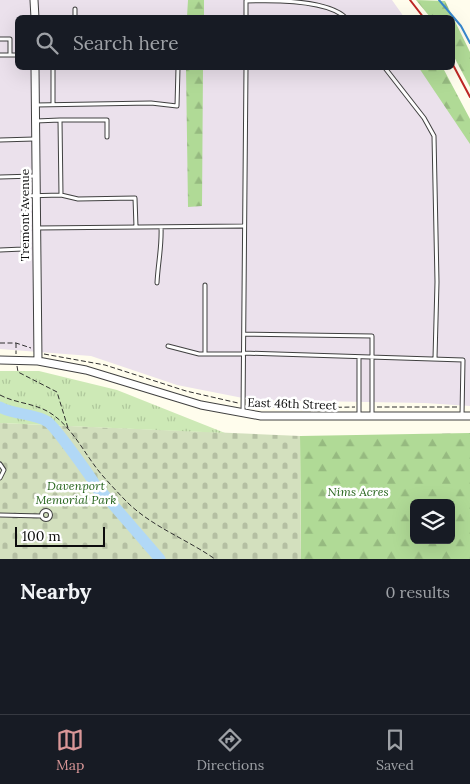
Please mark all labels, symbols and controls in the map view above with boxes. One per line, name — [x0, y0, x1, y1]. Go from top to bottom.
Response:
search box — [15, 15, 455, 70]
icon: search — [33, 29, 61, 57]
text: Search here — [73, 31, 179, 55]
street label: Tremont Avenue — [17, 168, 32, 261]
street label: East 46th Street — [247, 394, 337, 413]
park label: Davenport Memorial Park — [36, 478, 116, 507]
park label: Nims Acres — [327, 484, 389, 499]
map controls — [410, 499, 455, 544]
button: layers — [410, 499, 455, 544]
scale bar — [15, 524, 105, 547]
text: 100 m — [22, 527, 61, 545]
text: Nearby — [20, 578, 91, 605]
text: 0 results — [385, 582, 450, 602]
tab: Map — [56, 726, 84, 774]
tab: Directions — [196, 726, 264, 774]
tab: Saved — [376, 726, 414, 774]

